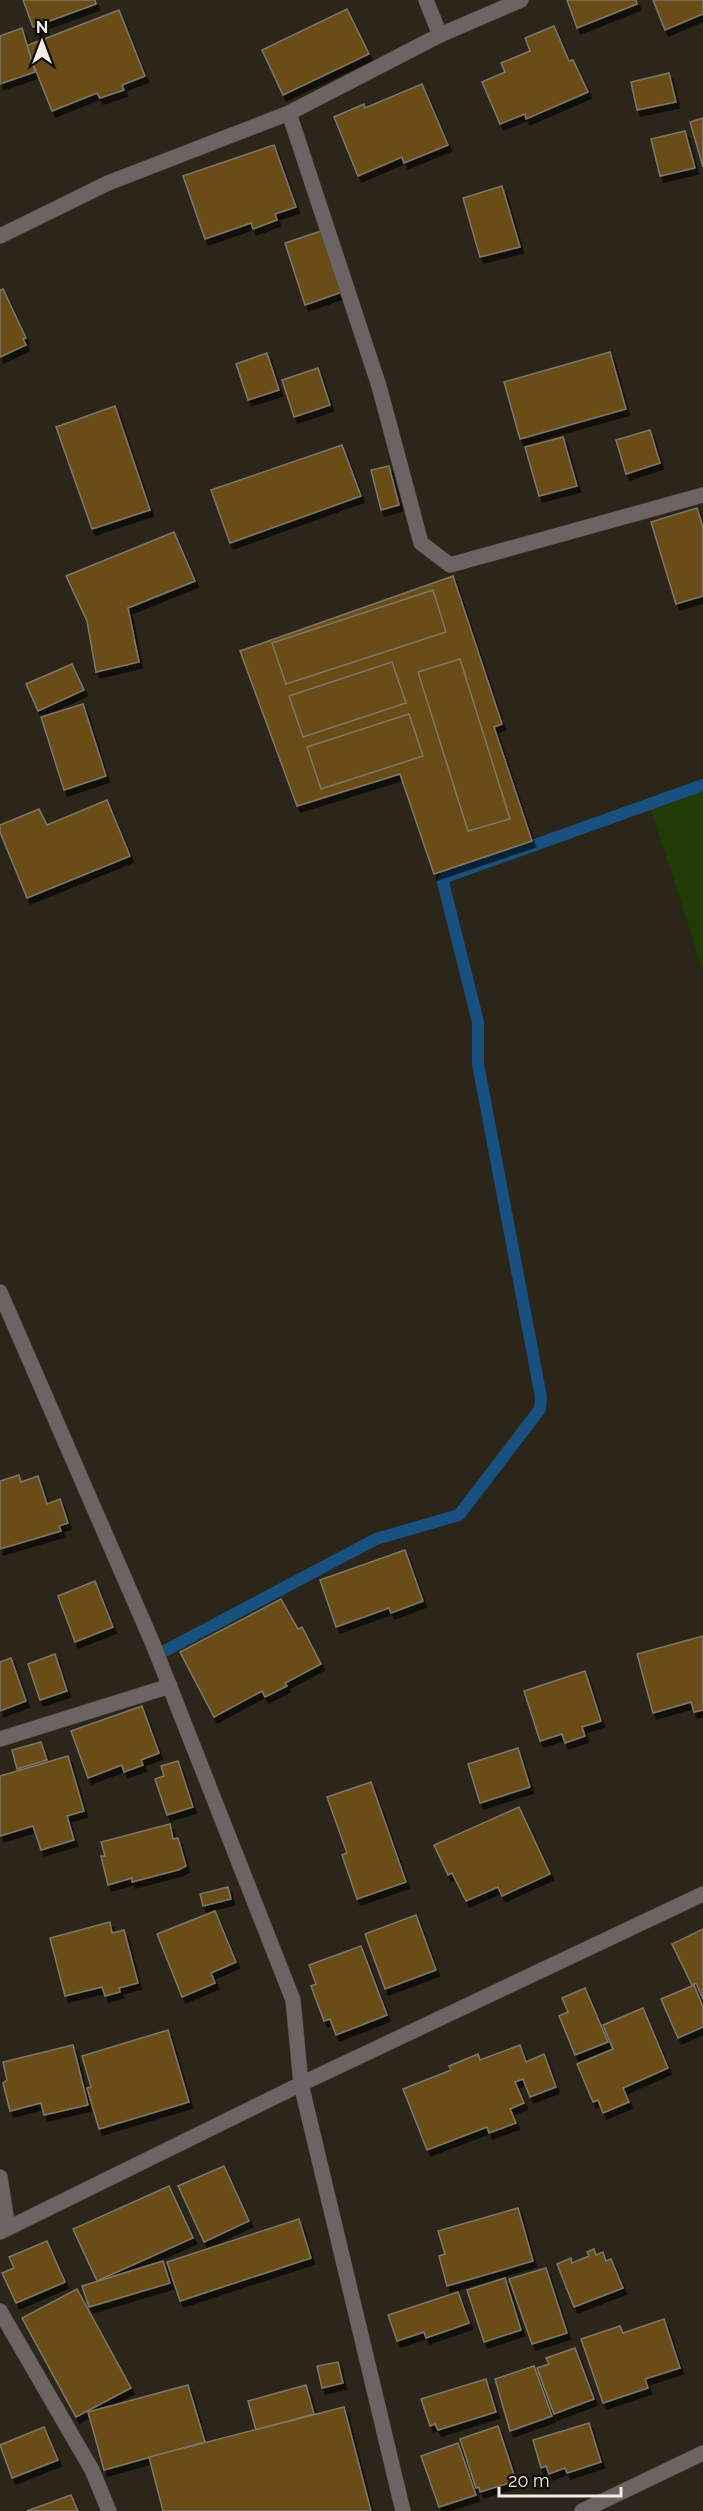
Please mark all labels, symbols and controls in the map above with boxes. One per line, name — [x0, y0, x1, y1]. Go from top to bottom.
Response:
north arrow — [12, 12, 72, 72]
text: N — [36, 18, 48, 37]
scale bar — [499, 2460, 620, 2498]
text: 20 m — [508, 2470, 550, 2491]

